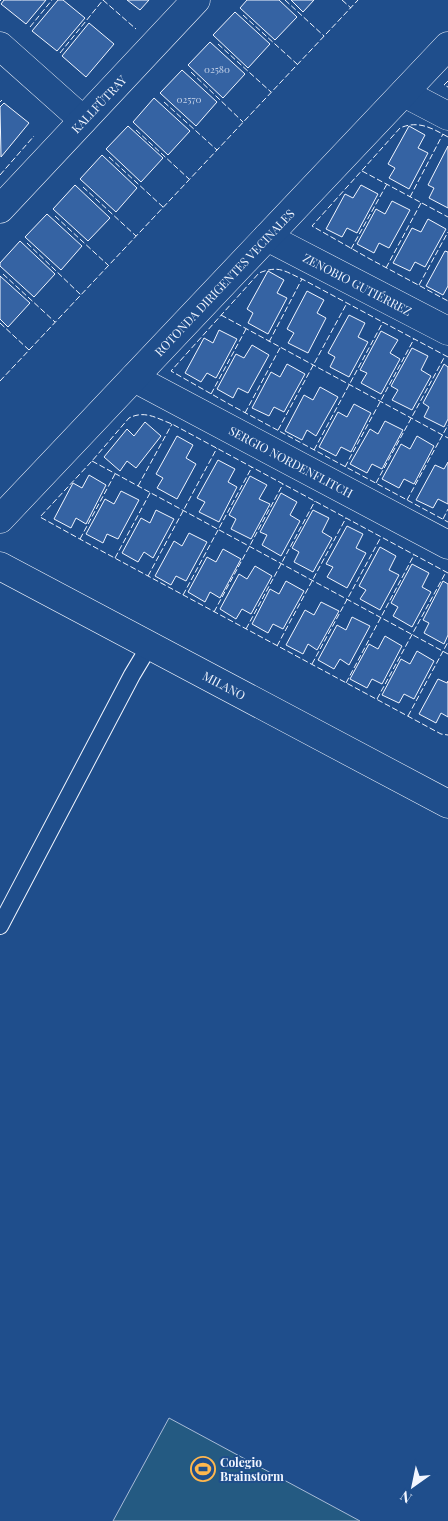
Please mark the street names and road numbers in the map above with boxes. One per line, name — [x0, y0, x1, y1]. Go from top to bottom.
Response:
street label: KALLFÜTRAY — [67, 71, 130, 136]
street label: ROTONDA DIRIGENTES VECINALES — [151, 205, 298, 359]
street label: ZENOBIO GUTIÉRREZ — [300, 249, 415, 319]
street label: SERGIO NORDENFLITCH — [226, 422, 356, 501]
street label: MILANO — [200, 667, 249, 703]

